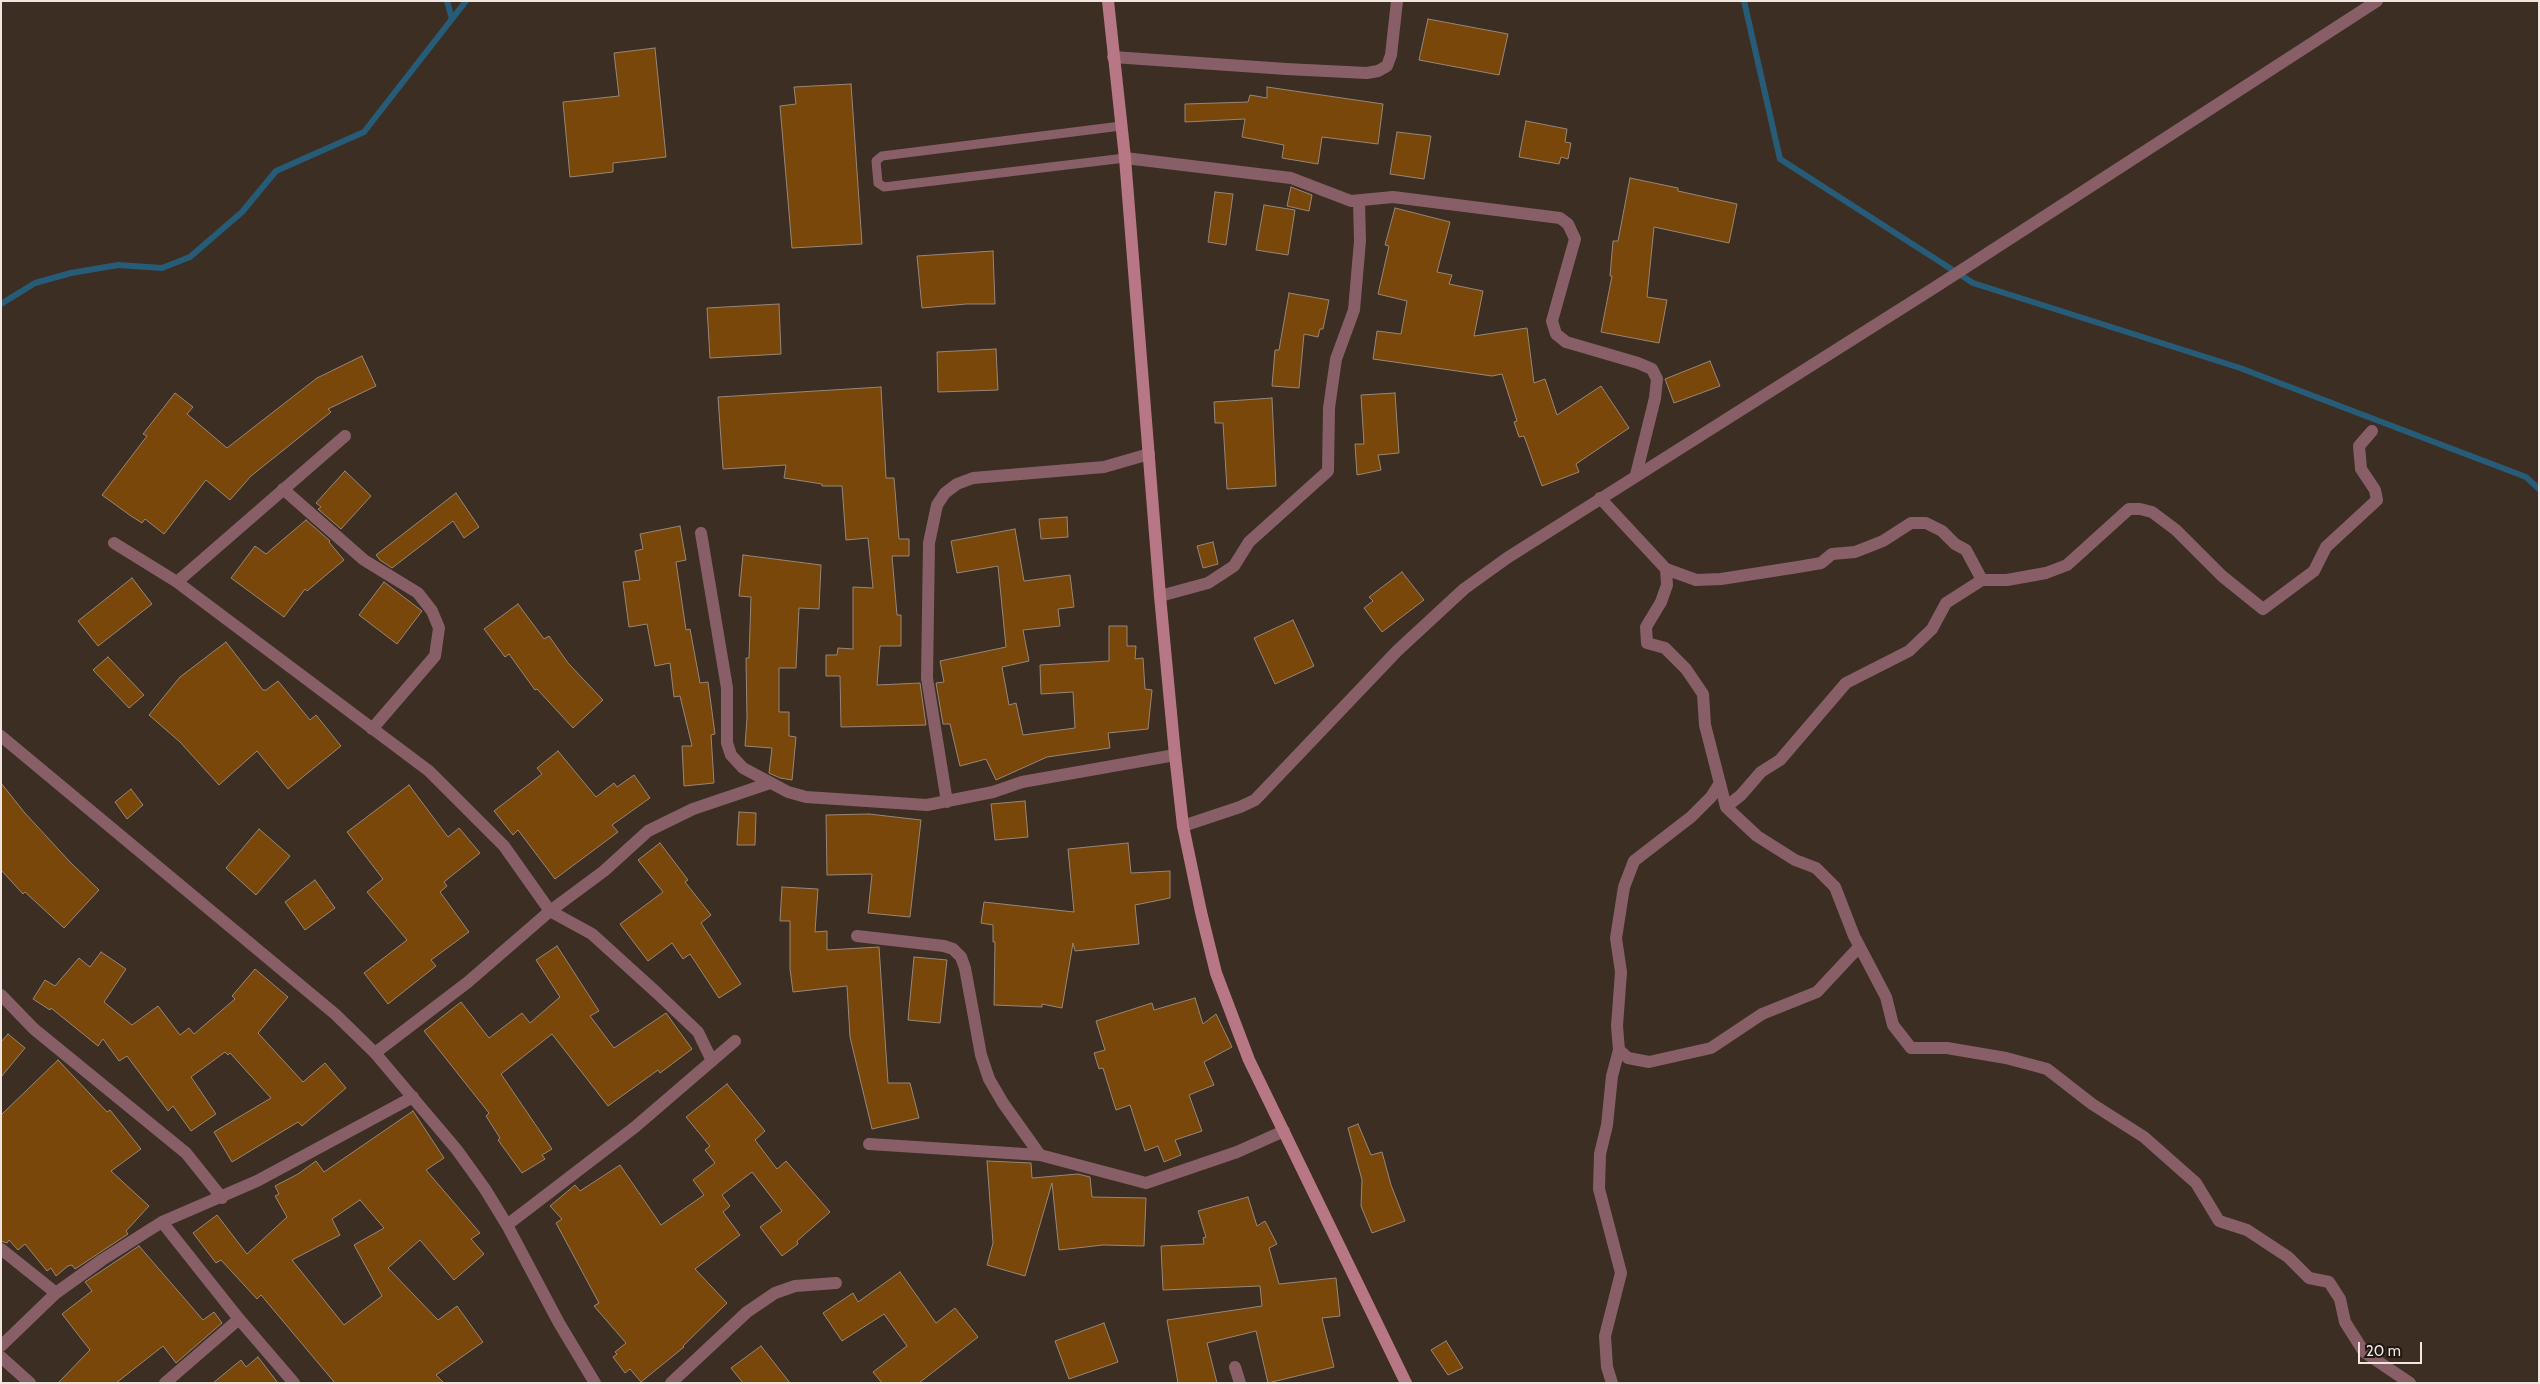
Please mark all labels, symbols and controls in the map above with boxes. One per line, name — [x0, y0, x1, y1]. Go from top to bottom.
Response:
scale bar — [2360, 1332, 2424, 1364]
text: 20 m — [2366, 1342, 2401, 1360]

